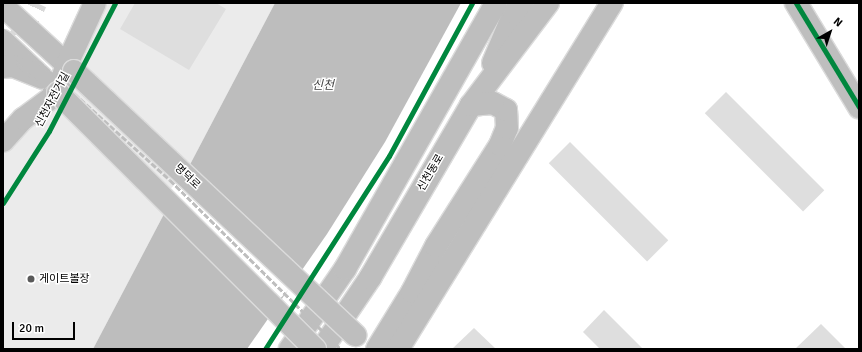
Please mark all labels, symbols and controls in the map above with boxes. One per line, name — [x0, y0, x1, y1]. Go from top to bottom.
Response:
north arrow — [810, 12, 850, 52]
text: N — [831, 15, 845, 30]
street label: 신천자전거길 — [33, 70, 73, 130]
water label: 신천 — [312, 79, 334, 93]
street label: 신천동로 — [415, 152, 447, 194]
street label: 명덕로 — [171, 162, 203, 192]
place label: 게이트볼장 — [39, 272, 90, 286]
marker: 게이트볼장 — [26, 274, 36, 284]
scale bar — [14, 314, 77, 340]
text: 20 m — [19, 321, 44, 336]

